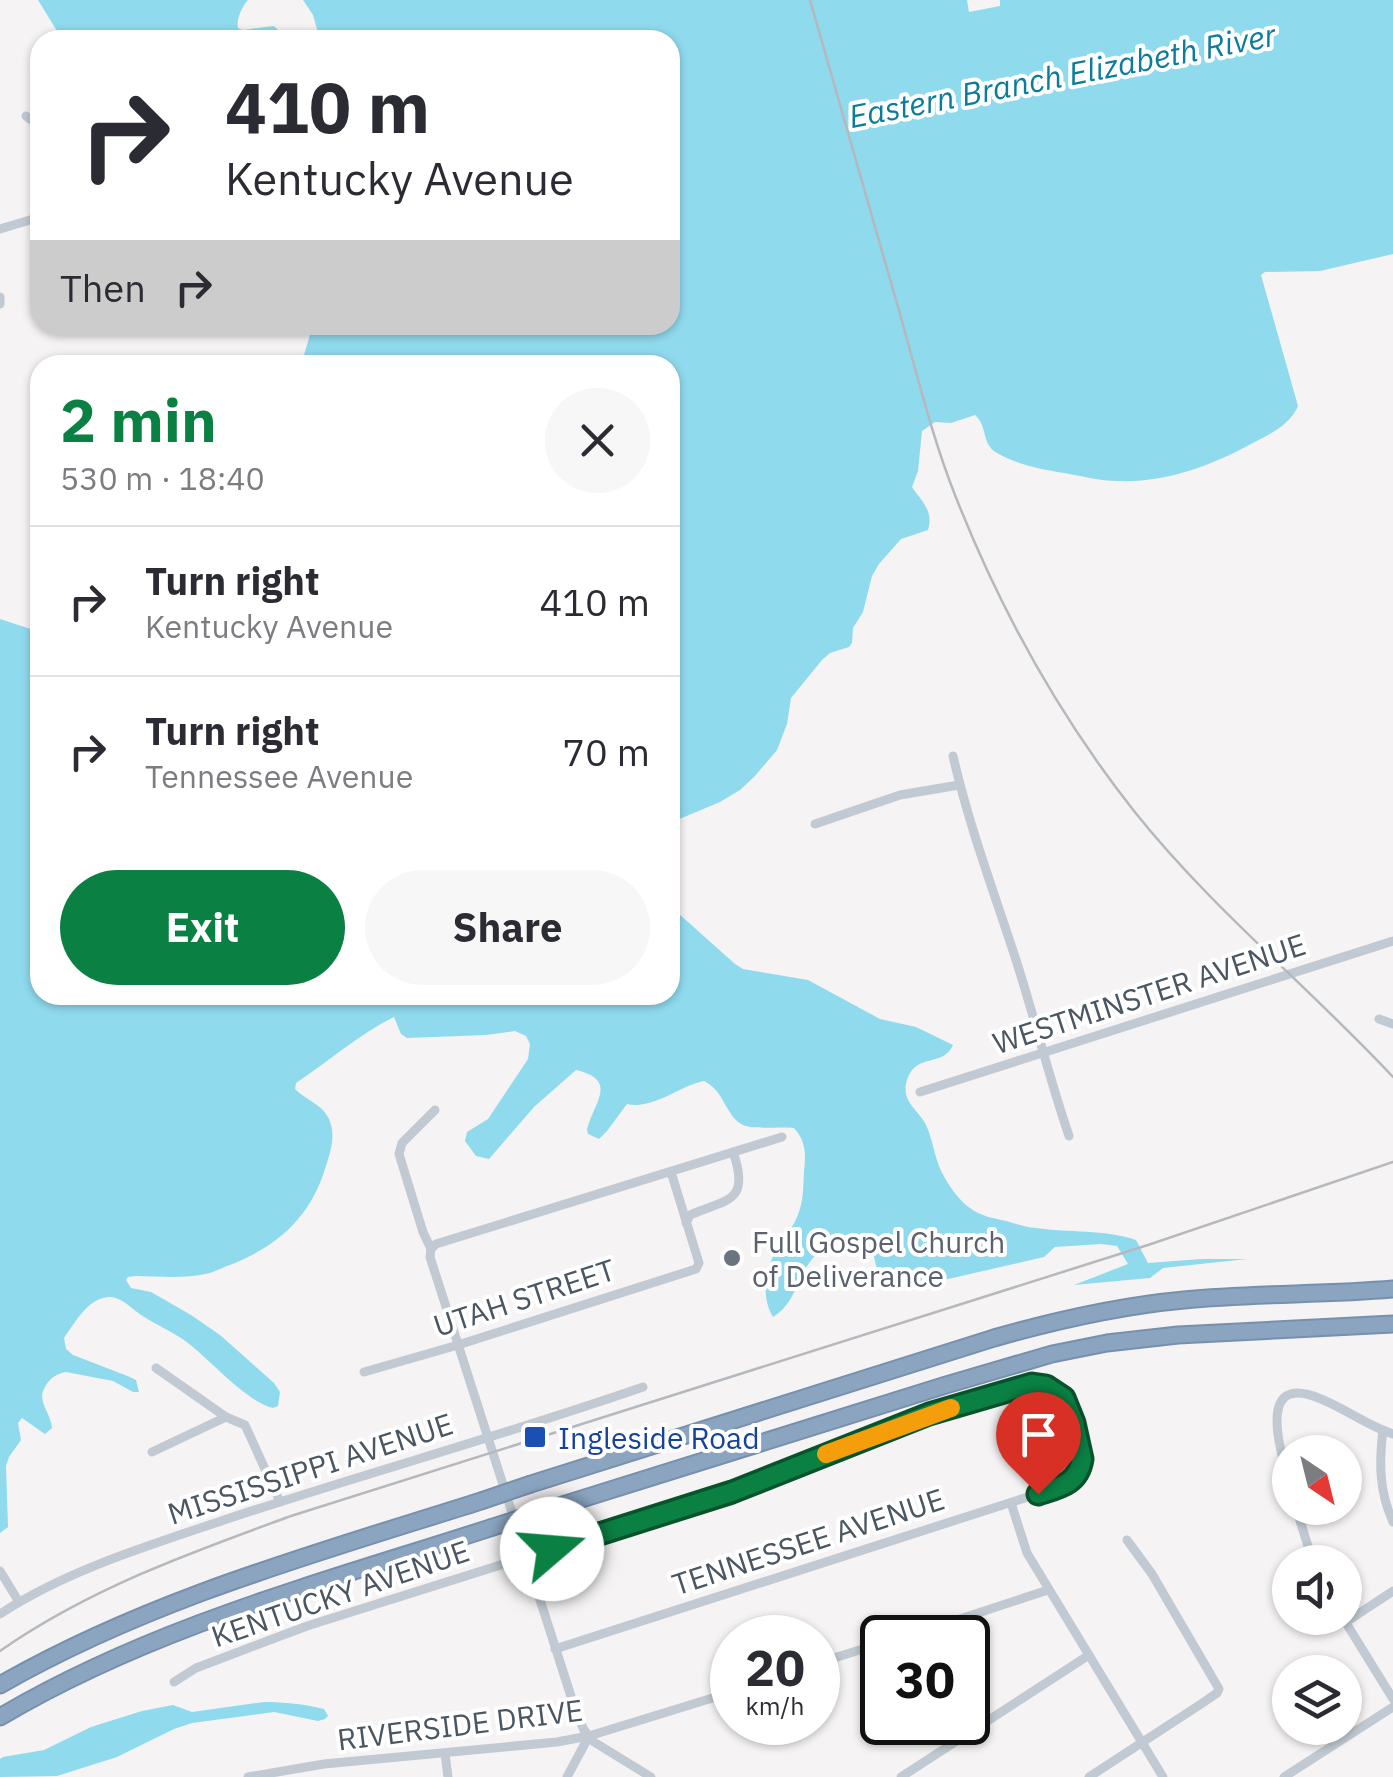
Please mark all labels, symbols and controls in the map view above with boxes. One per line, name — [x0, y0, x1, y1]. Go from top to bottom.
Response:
water label: Eastern Branch Elizabeth River — [845, 13, 1280, 137]
text: 410 m — [225, 61, 430, 152]
icon: right — [60, 70, 190, 200]
text: Kentucky Avenue — [225, 149, 574, 207]
icon: right — [166, 260, 221, 315]
text: Then — [60, 263, 146, 312]
text: 2 min — [60, 380, 217, 459]
button: close — [545, 388, 650, 493]
text: 530 m · 18:40 — [60, 457, 265, 499]
text: Turn right — [145, 556, 320, 605]
icon: right — [60, 574, 115, 629]
text: 410 m — [539, 577, 650, 626]
text: Kentucky Avenue — [145, 605, 393, 647]
text: Turn right — [145, 706, 320, 755]
icon: right — [60, 724, 115, 779]
text: 70 m — [562, 727, 650, 776]
text: Tennessee Avenue — [145, 755, 413, 797]
button: Exit — [60, 870, 345, 985]
button: Share — [365, 870, 650, 985]
street label: WESTMINSTER AVENUE — [988, 924, 1310, 1062]
place label: Full Gospel Church of Deliverance — [752, 1222, 1005, 1295]
marker: Full Gospel Church of Deliverance — [721, 1247, 743, 1269]
street label: UTAH STREET — [428, 1249, 620, 1345]
pin — [996, 1392, 1081, 1495]
street label: MISSISSIPPI AVENUE — [162, 1403, 458, 1533]
icon: arrive — [1011, 1407, 1066, 1462]
place label: Ingleside Road — [558, 1418, 760, 1457]
marker: Ingleside Road — [522, 1424, 548, 1450]
north arrow — [1272, 1435, 1362, 1525]
map controls — [1272, 1435, 1362, 1745]
street label: TENNESSEE AVENUE — [667, 1479, 949, 1603]
position arrow — [500, 1497, 604, 1601]
street label: KENTUCKY AVENUE — [206, 1531, 474, 1655]
button: sound — [1272, 1545, 1362, 1635]
speed limit sign: 30 — [860, 1615, 990, 1745]
text: 20 — [745, 1635, 805, 1700]
button: layers — [1272, 1655, 1362, 1745]
text: km/h — [746, 1689, 804, 1722]
street label: RIVERSIDE DRIVE — [335, 1690, 585, 1758]

